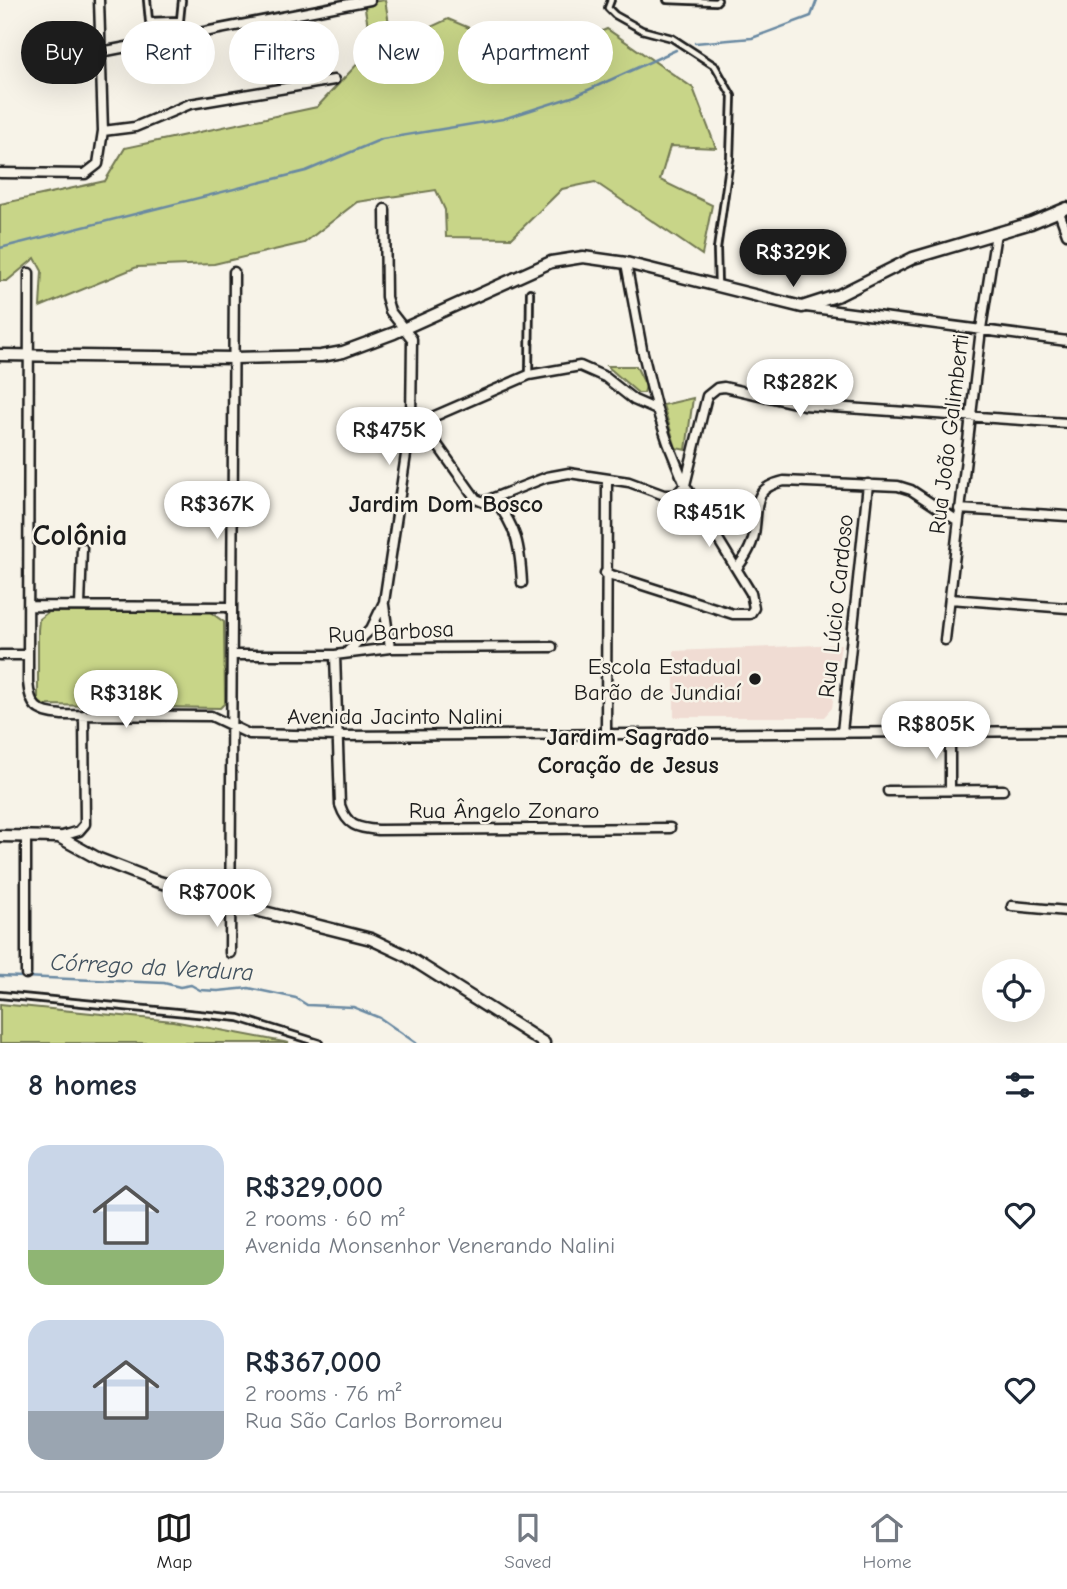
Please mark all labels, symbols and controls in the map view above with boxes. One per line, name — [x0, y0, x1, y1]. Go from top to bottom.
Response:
chip: Buy — [21, 21, 107, 84]
chip: Rent — [121, 21, 215, 84]
chip: Filters — [229, 21, 339, 84]
chip: New — [353, 21, 444, 84]
chip: Apartment — [458, 21, 613, 84]
pin: R$329K — [736, 230, 850, 289]
text: R$329K — [755, 238, 831, 265]
street label: Rua João Galimberti — [923, 332, 975, 536]
pin: R$282K — [743, 360, 857, 419]
text: R$282K — [763, 368, 837, 395]
pin: R$475K — [332, 407, 446, 467]
text: R$475K — [352, 416, 426, 443]
pin: R$367K — [160, 482, 274, 541]
text: R$367K — [180, 490, 254, 517]
district label: Jardim Dom Bosco — [349, 490, 543, 518]
pin: R$451K — [652, 490, 766, 549]
text: R$451K — [673, 498, 745, 525]
street label: Rua Lúcio Cardoso — [813, 513, 859, 699]
district label: Colônia — [33, 518, 127, 553]
street label: Rua Barbosa — [327, 615, 455, 649]
place label: Escola Estadual Barão de Jundiaí — [574, 653, 742, 706]
pin: R$318K — [69, 670, 183, 730]
marker: Escola Estadual Barão de Jundiaí — [747, 671, 763, 687]
text: R$318K — [90, 679, 162, 706]
pin: R$805K — [879, 702, 993, 761]
street label: Avenida Jacinto Nalini — [287, 703, 503, 730]
text: R$805K — [897, 710, 975, 737]
district label: Jardim Sagrado Coração de Jesus — [537, 723, 719, 779]
street label: Rua Ângelo Zonaro — [409, 797, 599, 824]
pin: R$700K — [160, 870, 274, 929]
text: R$700K — [179, 878, 255, 905]
water label: Córrego da Verdura — [50, 948, 254, 986]
map controls — [982, 959, 1045, 1022]
button: locate — [982, 959, 1045, 1022]
icon: filters — [1001, 1066, 1039, 1104]
text: 8 homes — [28, 1068, 137, 1103]
text: R$329,000 — [245, 1170, 383, 1205]
icon: home — [84, 1173, 168, 1257]
icon: heart — [1001, 1196, 1039, 1234]
text: 2 rooms · 60 m² — [245, 1205, 405, 1232]
text: Avenida Monsenhor Venerando Nalini — [245, 1232, 615, 1259]
text: R$367,000 — [245, 1345, 382, 1380]
icon: home — [84, 1348, 168, 1432]
icon: heart — [1001, 1371, 1039, 1409]
text: 2 rooms · 76 m² — [245, 1380, 401, 1407]
text: Rua São Carlos Borromeu — [245, 1407, 503, 1434]
tab: Map — [155, 1509, 193, 1573]
tab: Saved — [504, 1509, 552, 1573]
tab: Home — [863, 1509, 912, 1573]

